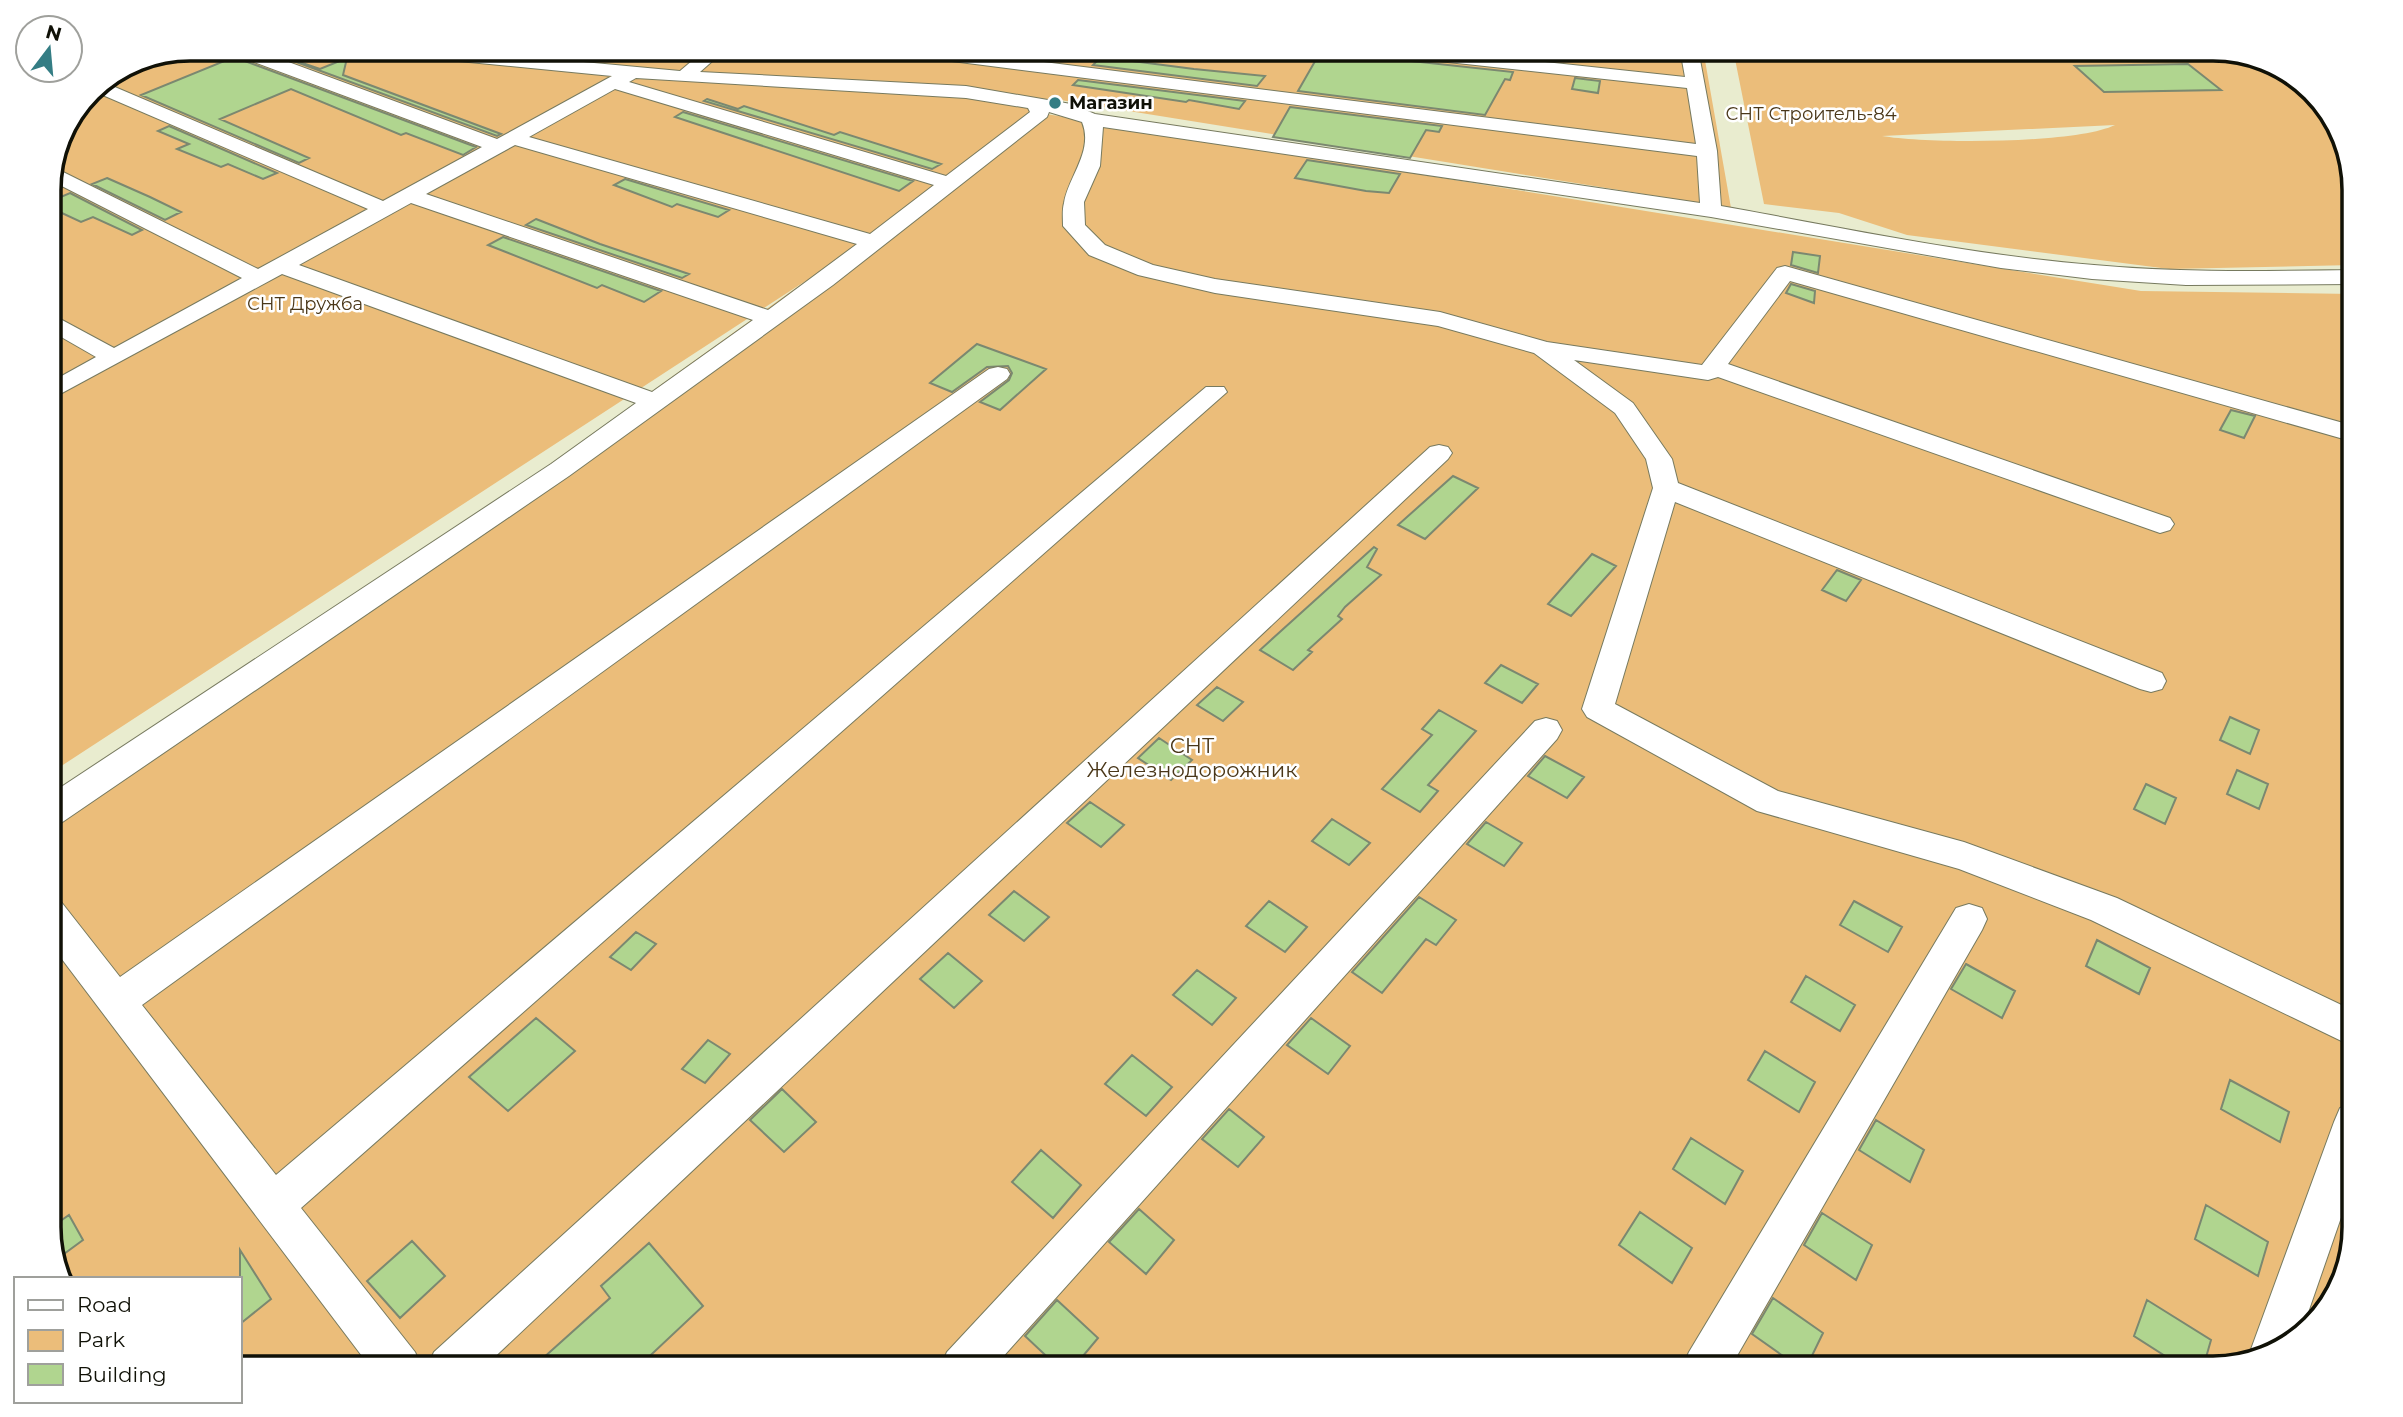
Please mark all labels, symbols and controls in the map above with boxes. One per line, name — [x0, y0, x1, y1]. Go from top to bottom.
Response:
north arrow — [14, 14, 84, 84]
text: N — [43, 20, 64, 46]
place label: Магазин — [1069, 92, 1153, 114]
marker: Магазин — [1047, 95, 1063, 111]
park label: СНТ Строитель-84 — [1725, 103, 1897, 125]
park label: СНТ Дружба — [247, 293, 363, 315]
park label: СНТ Железнодорожник — [1087, 733, 1297, 782]
legend — [14, 1277, 242, 1403]
text: Road — [77, 1292, 132, 1317]
text: Park — [77, 1327, 125, 1352]
text: Building — [77, 1362, 167, 1387]

